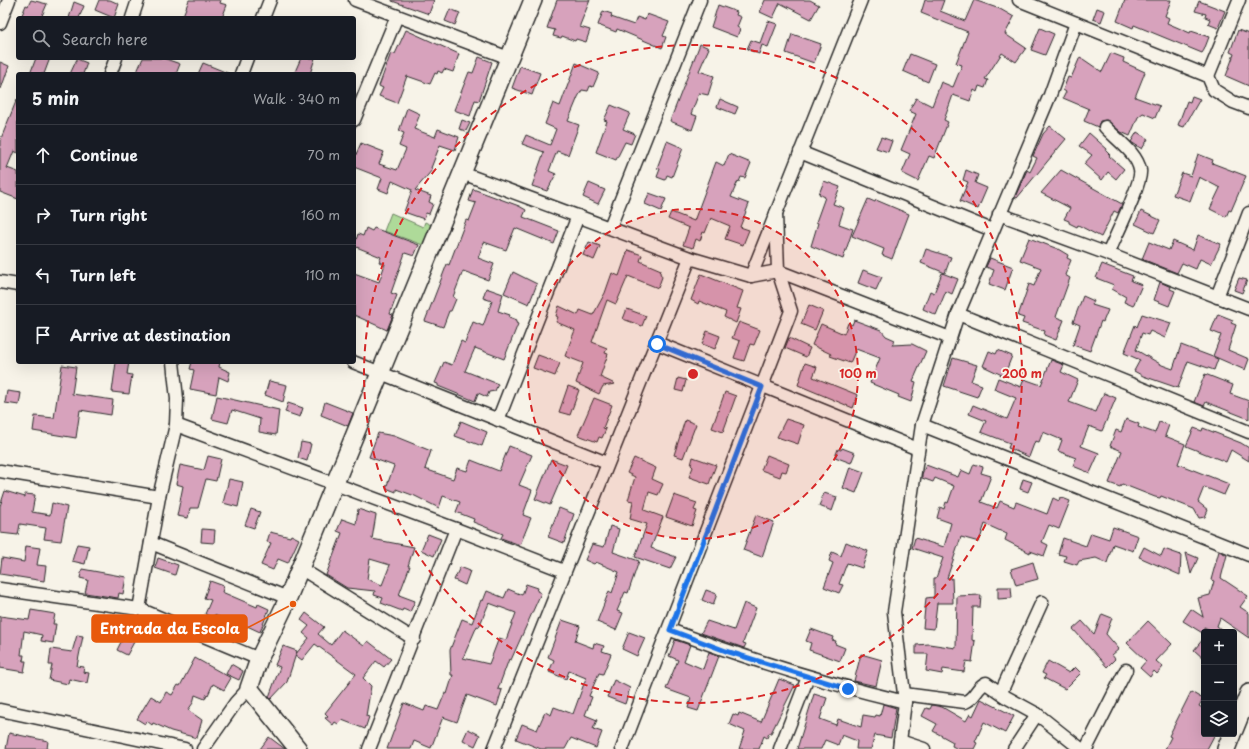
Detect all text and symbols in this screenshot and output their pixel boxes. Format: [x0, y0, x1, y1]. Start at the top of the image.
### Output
search box [16, 16, 356, 60]
icon: search [30, 27, 52, 49]
text: Search here [62, 27, 148, 50]
text: 5 min [32, 85, 79, 111]
text: Walk · 340 m [253, 89, 340, 108]
text: Continue [70, 143, 138, 166]
icon: ahead [32, 144, 54, 166]
text: 70 m [307, 145, 340, 164]
text: Turn right [70, 203, 147, 226]
icon: right [32, 204, 54, 226]
text: 160 m [301, 205, 340, 224]
text: Turn left [70, 263, 136, 286]
icon: left [32, 264, 54, 286]
text: 110 m [305, 265, 340, 284]
text: Arrive at destination [70, 323, 231, 346]
icon: arrive [32, 324, 54, 346]
route start [648, 335, 666, 353]
text: 100 m [839, 364, 877, 382]
text: 200 m [1002, 364, 1042, 382]
centre of rings [686, 367, 700, 381]
callout: Entrada da Escola [92, 615, 247, 642]
text: Entrada da Escola [100, 616, 240, 639]
map controls [1201, 629, 1237, 737]
button: + [1201, 629, 1237, 665]
button: − [1201, 665, 1237, 701]
route end [839, 680, 857, 698]
button: layers [1201, 701, 1237, 737]

